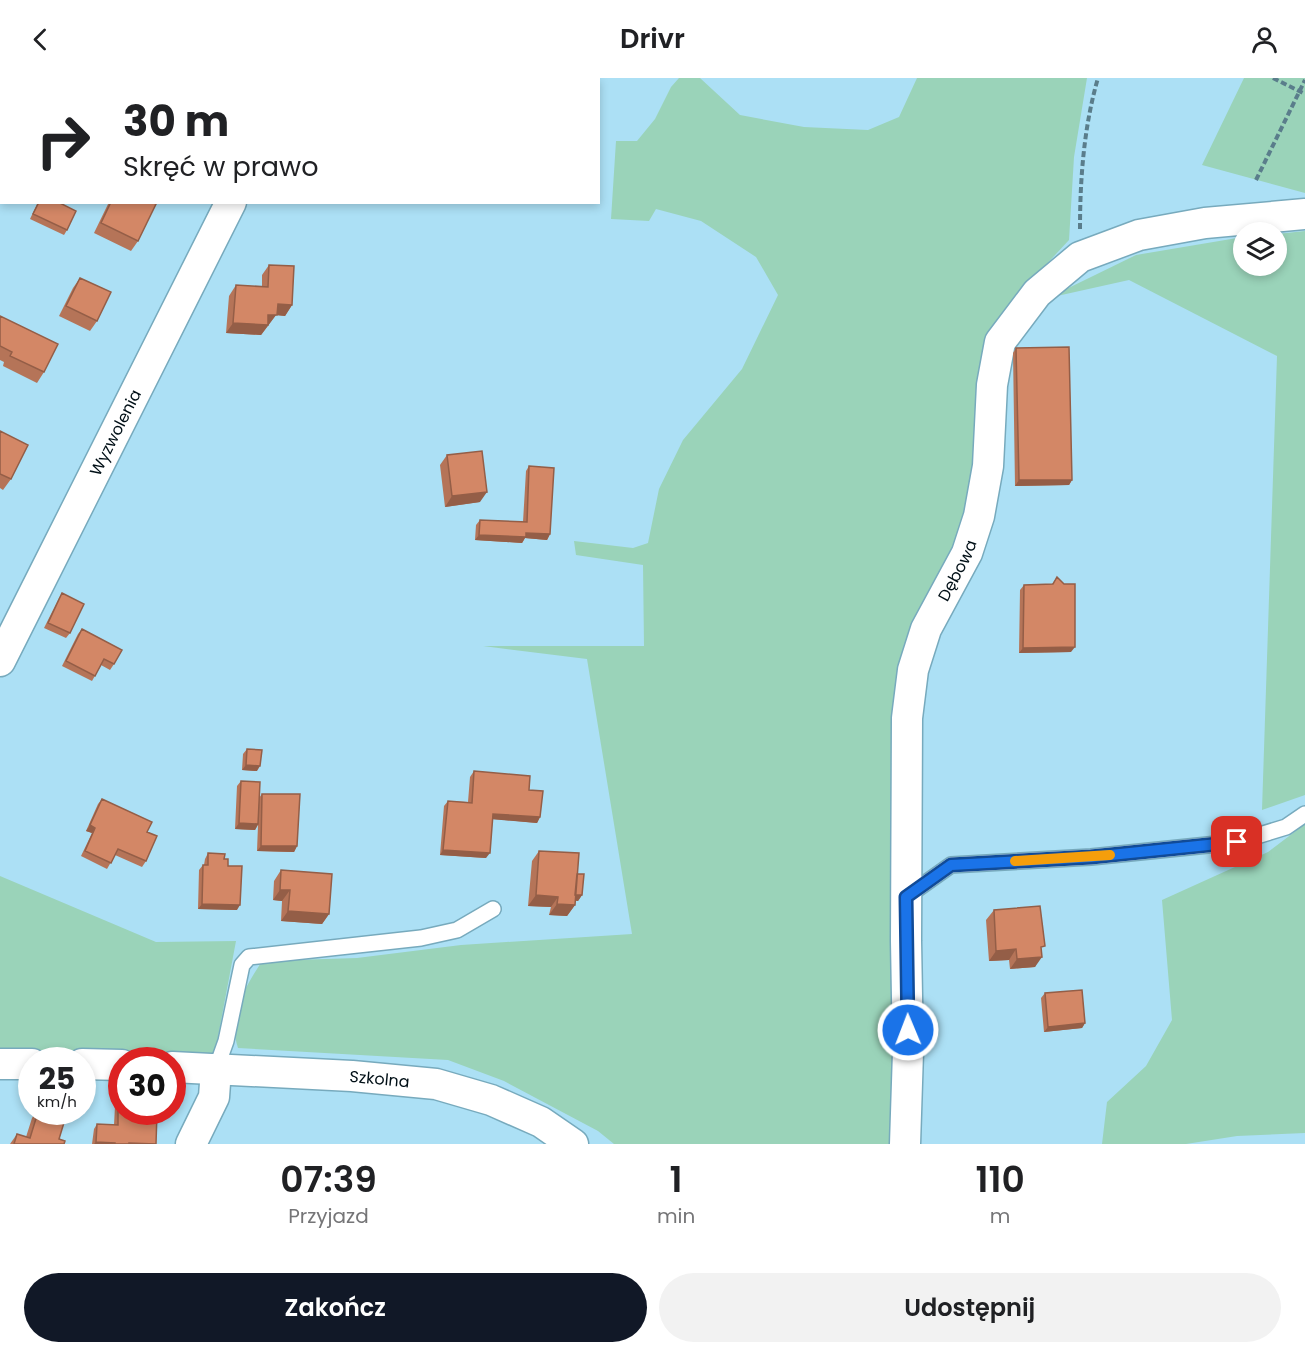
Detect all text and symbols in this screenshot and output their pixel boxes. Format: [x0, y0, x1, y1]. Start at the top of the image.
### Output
text: Drivr [620, 20, 685, 57]
icon: back [24, 23, 57, 56]
icon: person [1248, 23, 1281, 56]
text: 30 m [123, 92, 229, 151]
icon: right [24, 102, 102, 180]
text: Skręć w prawo [123, 148, 319, 185]
map controls [1233, 222, 1287, 276]
button: layers [1233, 222, 1287, 276]
street label: Wyzwolenia [84, 385, 147, 480]
street label: Dębowa [932, 537, 983, 605]
pin [1211, 816, 1262, 867]
icon: arrive [1220, 825, 1253, 858]
position arrow [876, 998, 940, 1062]
speed limit sign: 30 [108, 1047, 186, 1125]
text: 25 [39, 1057, 75, 1100]
street label: Szkolna [349, 1065, 411, 1093]
text: km/h [37, 1091, 77, 1112]
text: 07:39 [280, 1154, 377, 1205]
text: 1 [670, 1154, 683, 1205]
text: 110 [975, 1154, 1025, 1205]
text: Przyjazd [288, 1202, 369, 1230]
text: min [657, 1202, 695, 1230]
text: m [990, 1202, 1010, 1230]
button: Zakończ [24, 1273, 647, 1342]
button: Udostępnij [659, 1273, 1281, 1342]

